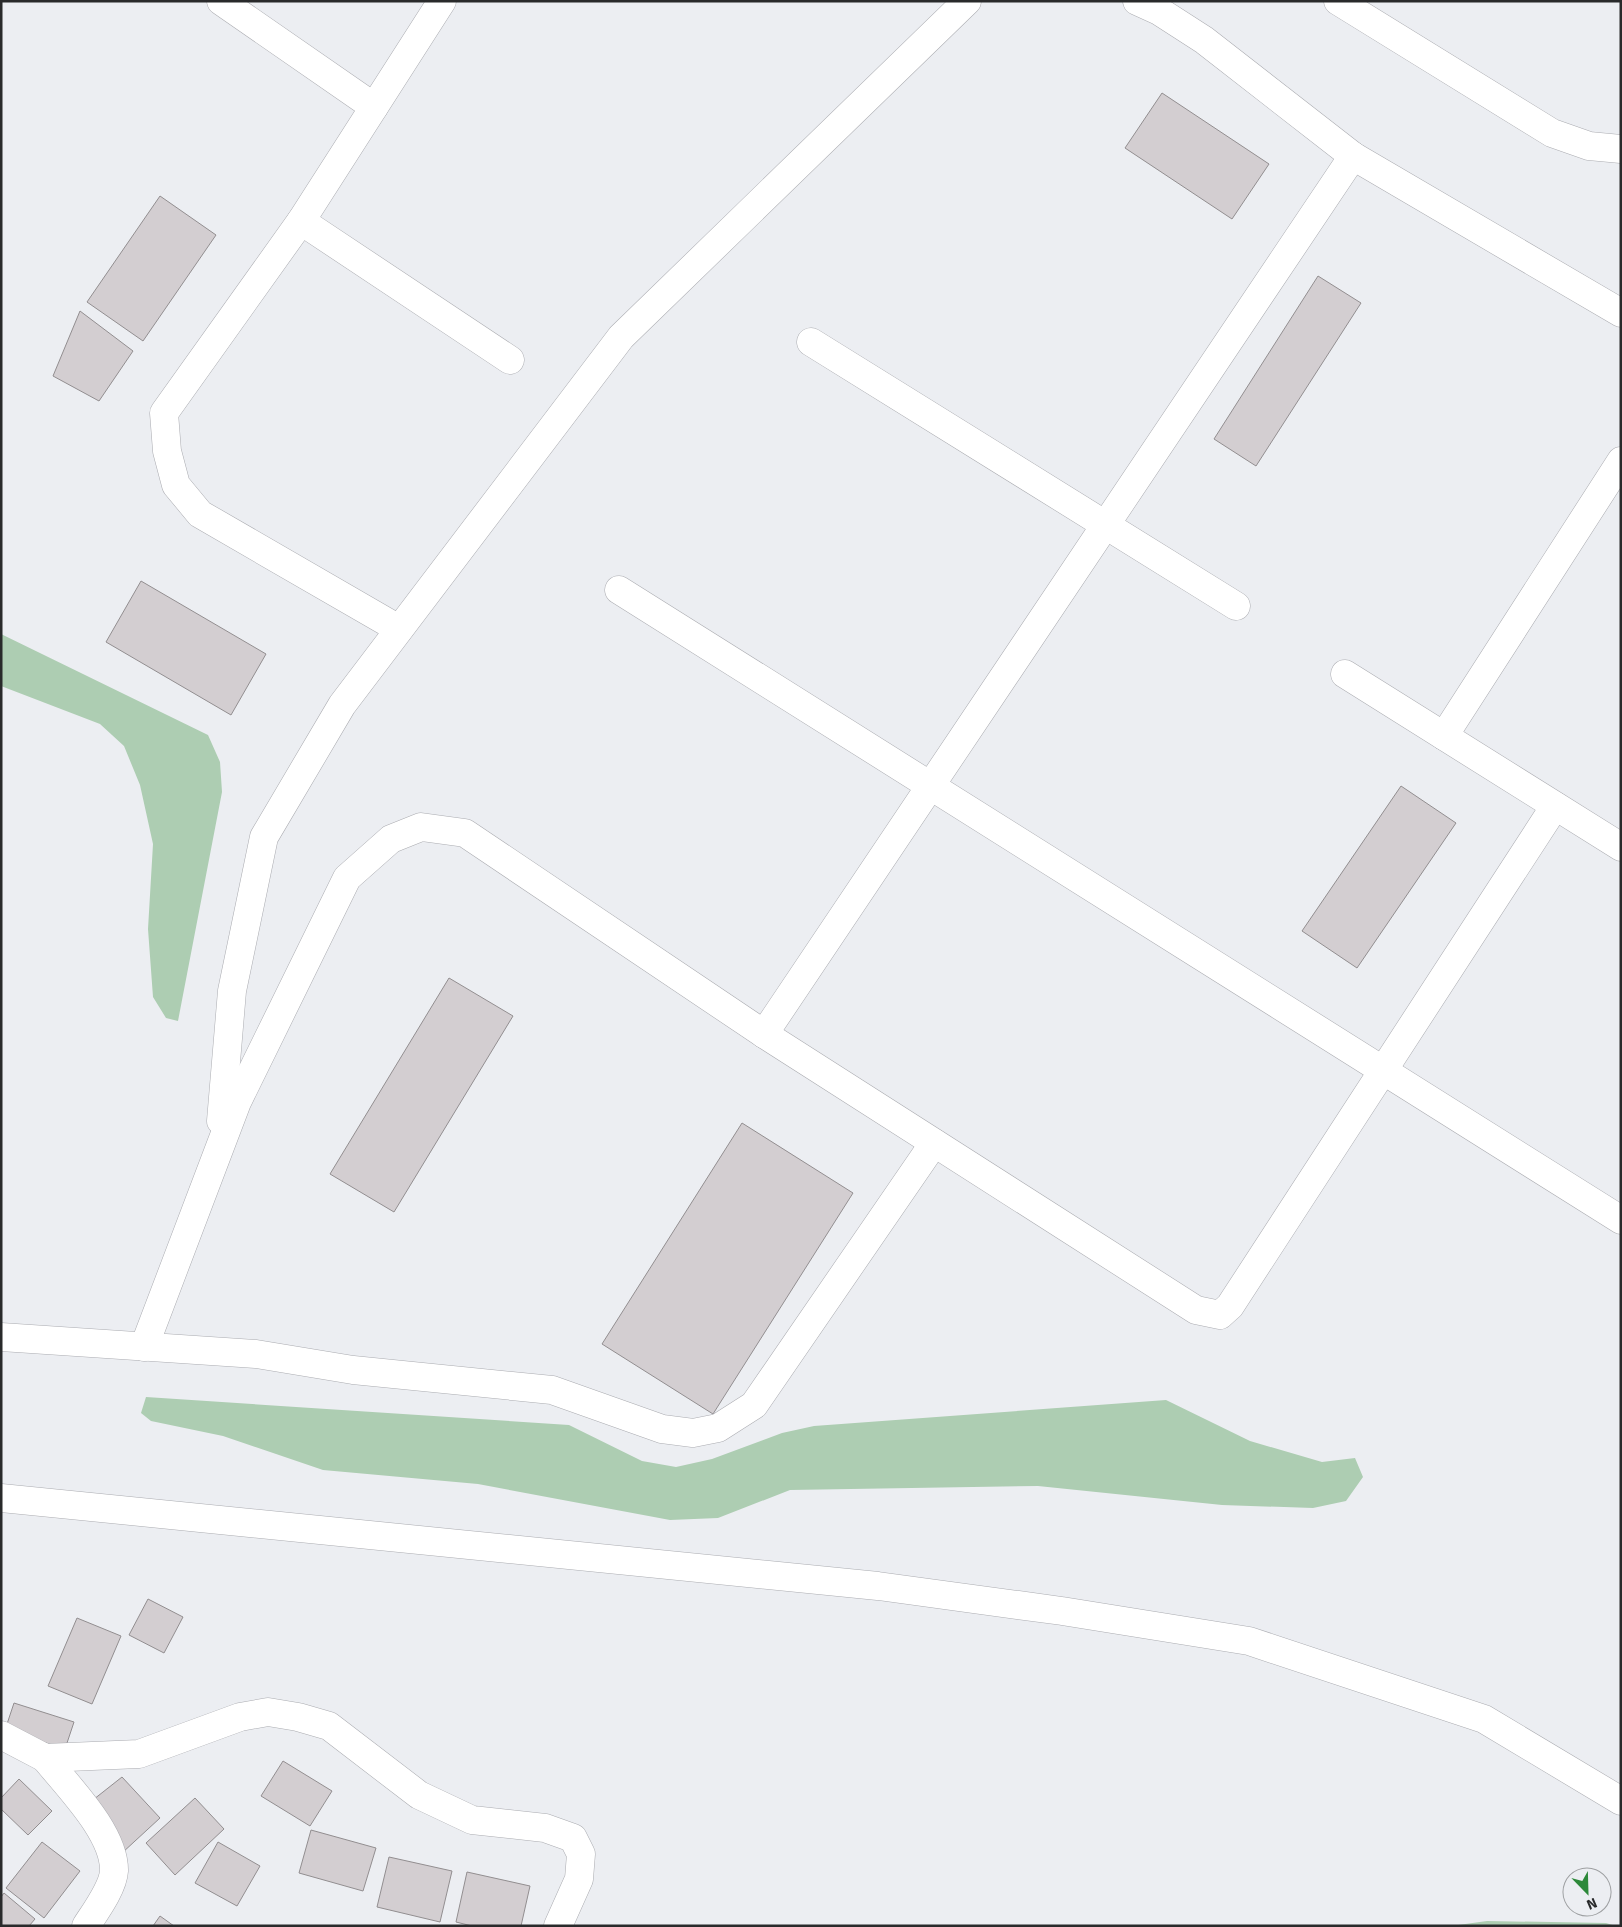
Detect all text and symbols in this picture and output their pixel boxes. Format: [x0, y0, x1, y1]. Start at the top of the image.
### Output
north arrow [1562, 1867, 1612, 1917]
text: N [1584, 1894, 1600, 1913]

